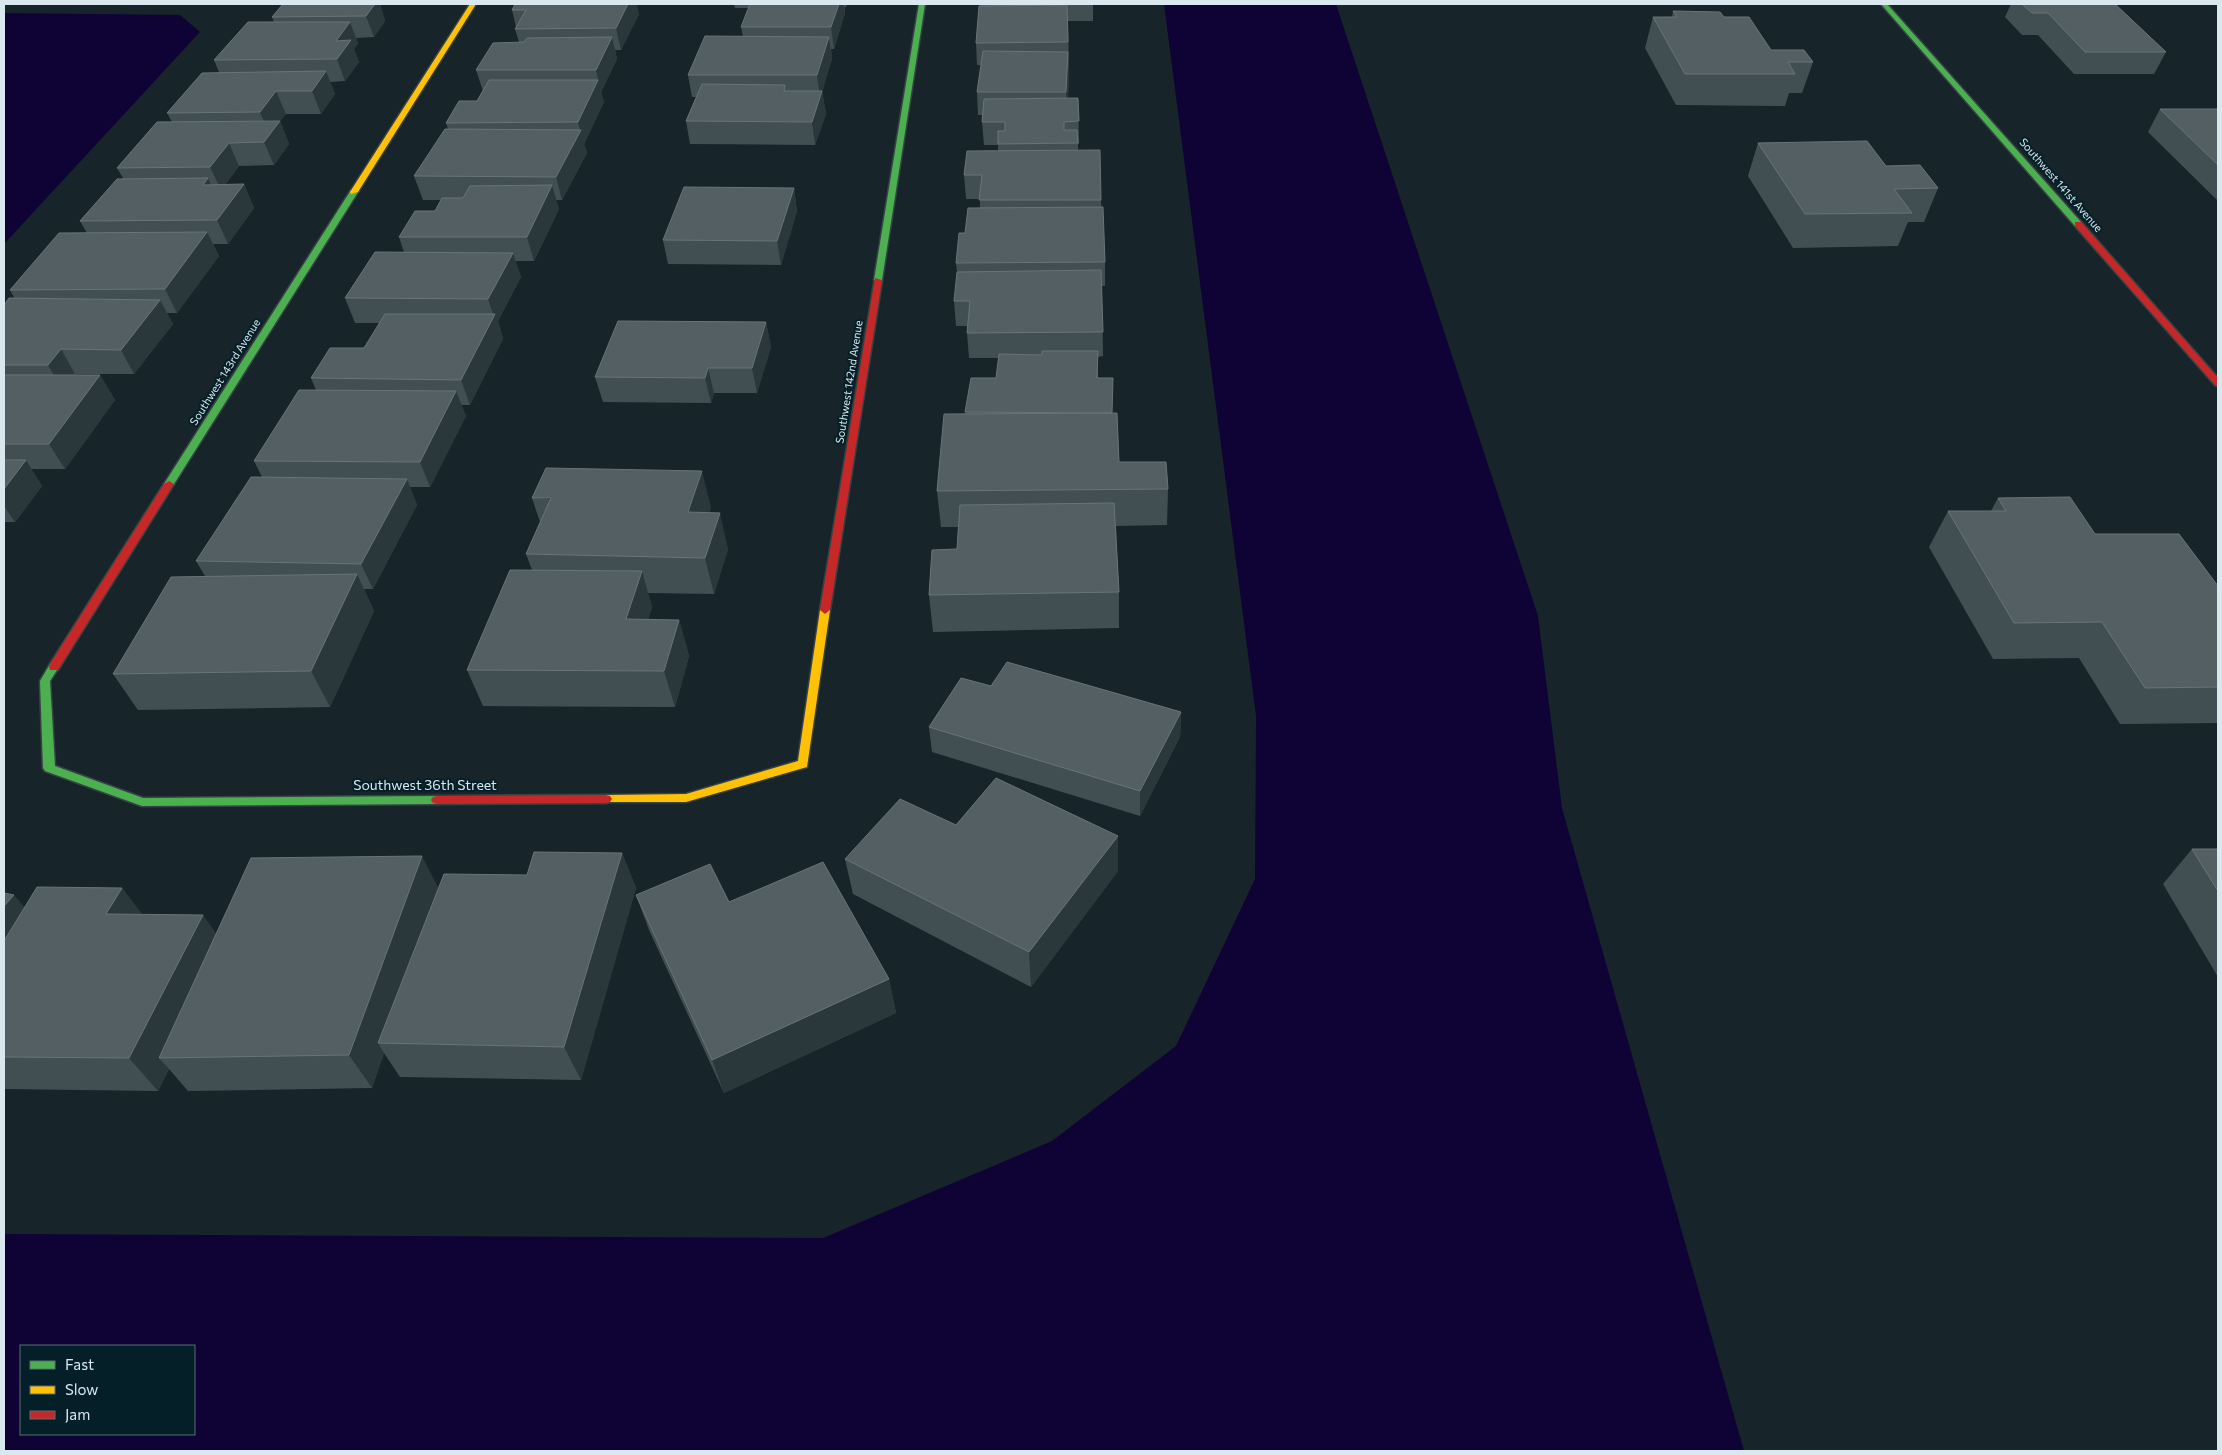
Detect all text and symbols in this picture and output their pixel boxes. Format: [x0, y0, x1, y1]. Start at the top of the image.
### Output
street label: Southwest 141st Avenue [2017, 135, 2106, 234]
street label: Southwest 143rd Avenue [187, 316, 263, 427]
street label: Southwest 142nd Avenue [832, 319, 865, 444]
street label: Southwest 36th Street [353, 776, 497, 793]
legend [20, 1345, 195, 1435]
text: Fast [65, 1355, 94, 1373]
text: Slow [65, 1380, 98, 1398]
text: Jam [65, 1405, 90, 1423]

